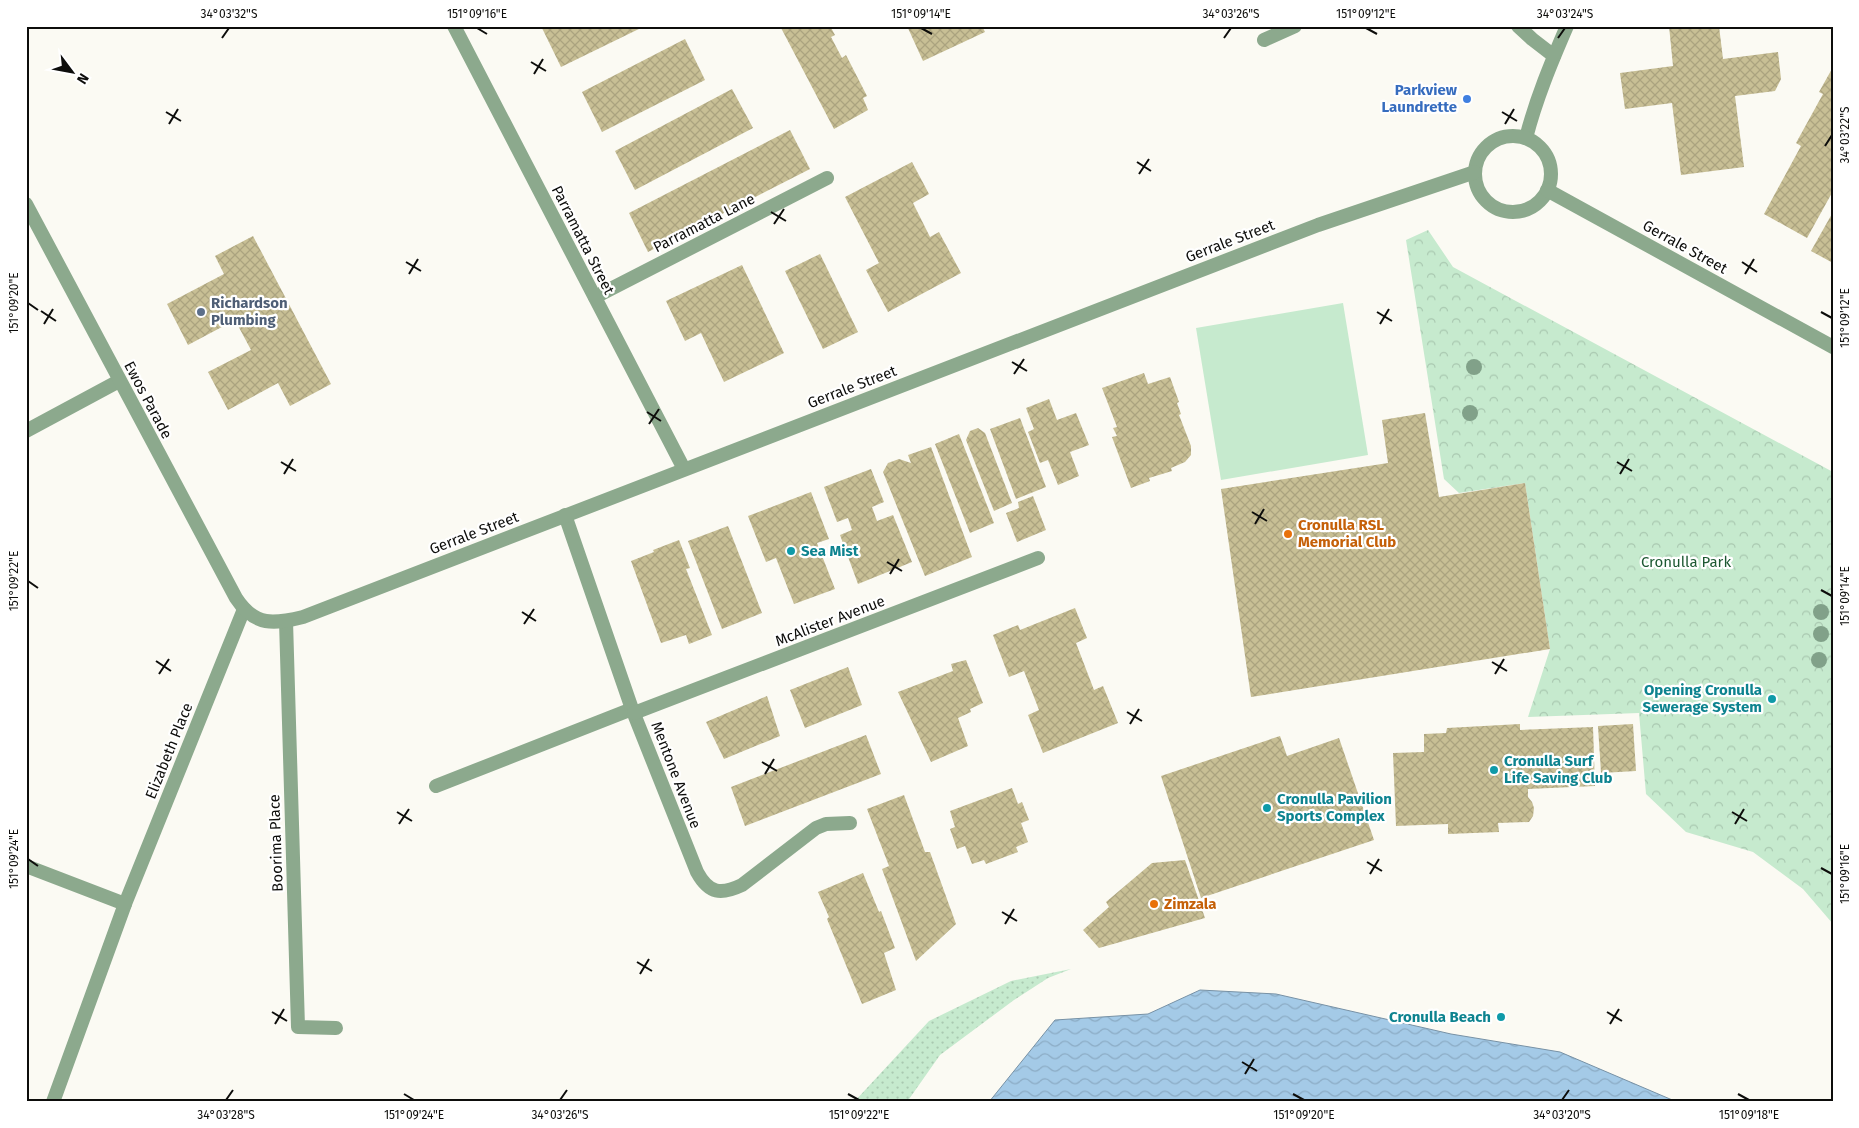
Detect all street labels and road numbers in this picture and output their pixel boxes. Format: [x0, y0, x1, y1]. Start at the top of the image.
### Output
street label: Parramatta Street [548, 183, 618, 298]
street label: Parramatta Lane [650, 190, 758, 256]
street label: Gerrale Street [1183, 216, 1278, 266]
street label: Gerrale Street [1640, 216, 1731, 278]
street label: Ewos Parade [120, 358, 176, 442]
street label: Gerrale Street [805, 362, 900, 412]
street label: Gerrale Street [427, 508, 522, 558]
street label: McAlister Avenue [773, 592, 887, 650]
street label: Elizabeth Place [141, 700, 197, 802]
street label: Mentone Avenue [647, 719, 705, 831]
street label: Boorima Place [265, 794, 287, 892]

